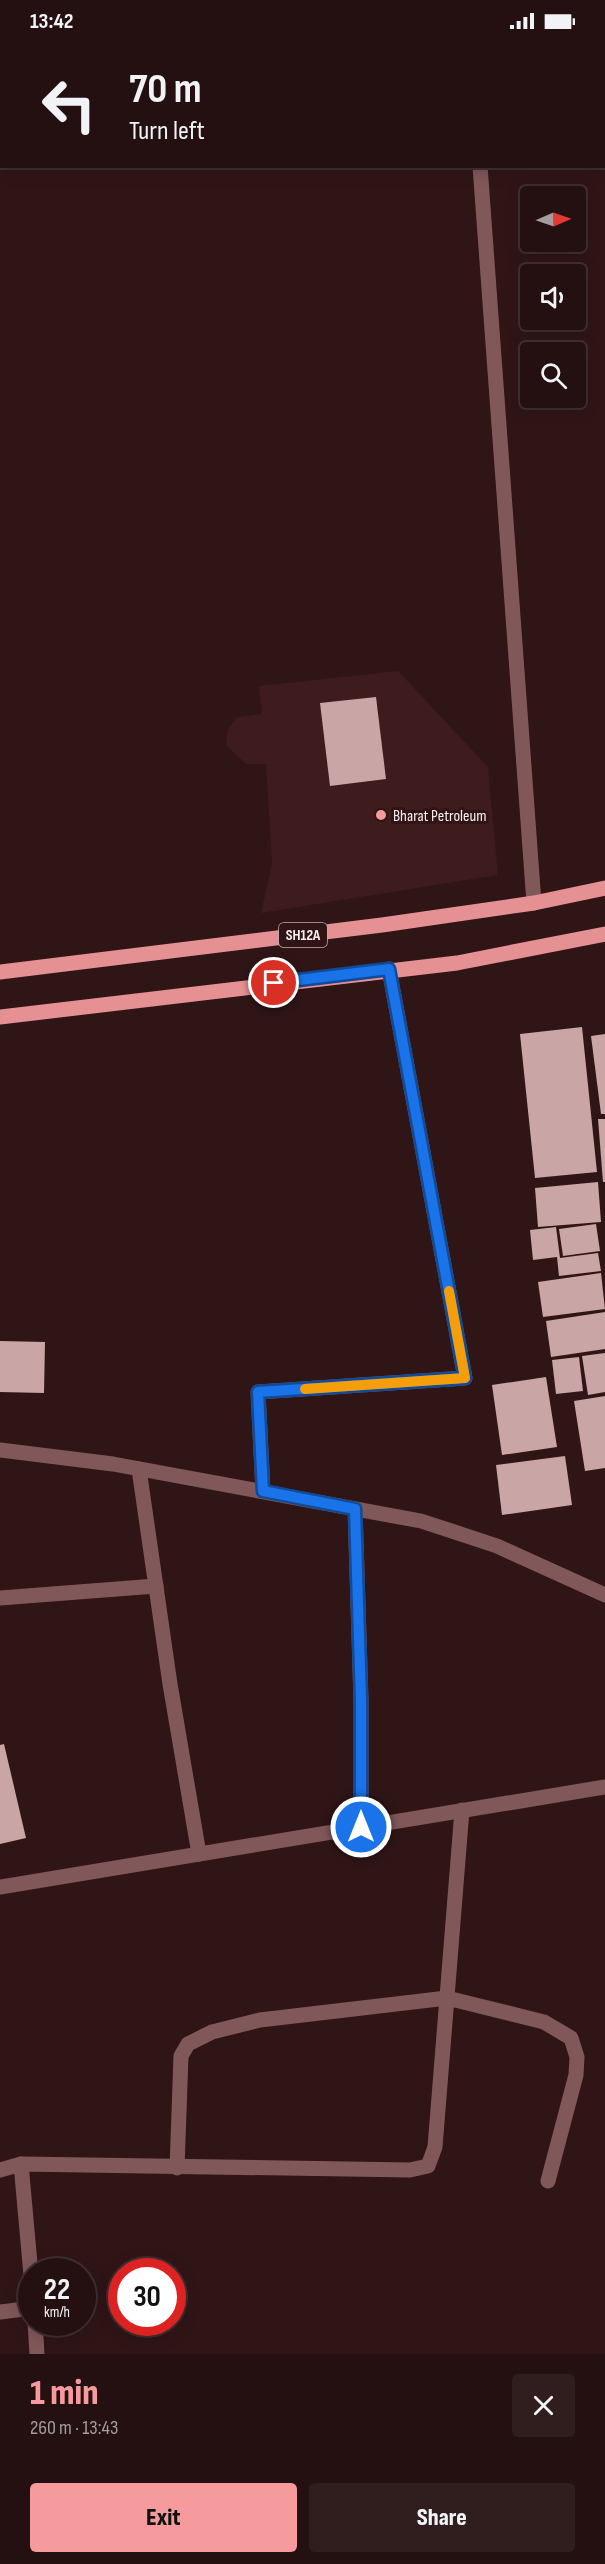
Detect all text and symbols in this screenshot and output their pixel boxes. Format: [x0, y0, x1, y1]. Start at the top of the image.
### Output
text: 13:42 [30, 8, 73, 35]
text: 70 m [129, 64, 202, 115]
icon: left [30, 66, 108, 144]
text: Turn left [129, 115, 205, 147]
north arrow [520, 186, 586, 252]
map controls [520, 186, 586, 408]
button: sound [520, 264, 586, 330]
button: search [520, 342, 586, 408]
place label: Bharat Petroleum [393, 807, 486, 826]
marker: Bharat Petroleum [374, 808, 388, 822]
road number: SH12A [279, 923, 327, 947]
pin [248, 957, 299, 1008]
icon: arrive [257, 966, 290, 999]
position arrow [329, 1795, 393, 1859]
speed limit sign: 30 [108, 2258, 186, 2336]
text: 22 [44, 2272, 70, 2308]
text: km/h [44, 2303, 70, 2322]
text: 1 min [30, 2372, 98, 2415]
button: close [512, 2374, 575, 2437]
text: 260 m · 13:43 [30, 2416, 118, 2440]
button: Exit [30, 2483, 297, 2552]
button: Share [309, 2483, 575, 2552]

